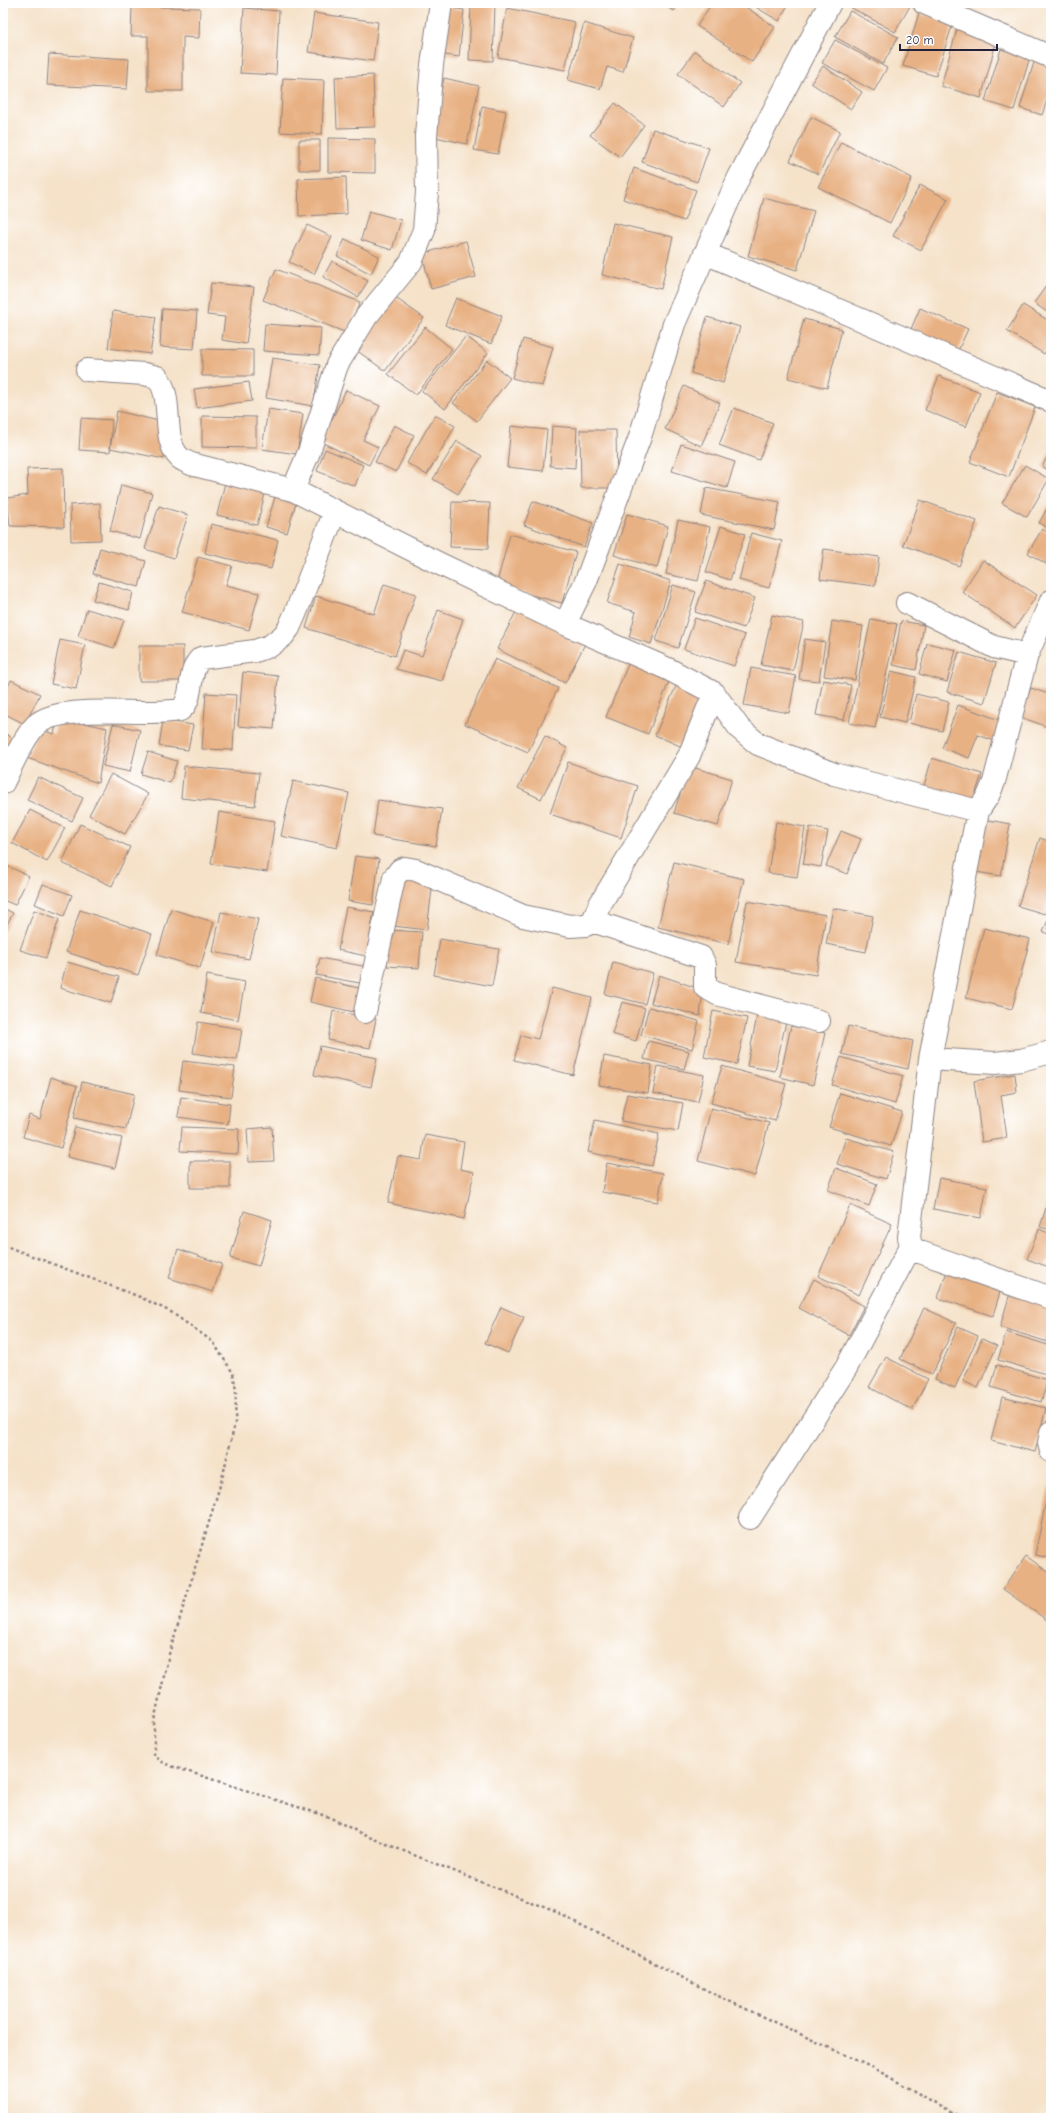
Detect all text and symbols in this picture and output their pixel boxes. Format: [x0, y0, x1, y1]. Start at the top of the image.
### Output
scale bar [900, 26, 997, 52]
text: 20 m [906, 33, 934, 47]

